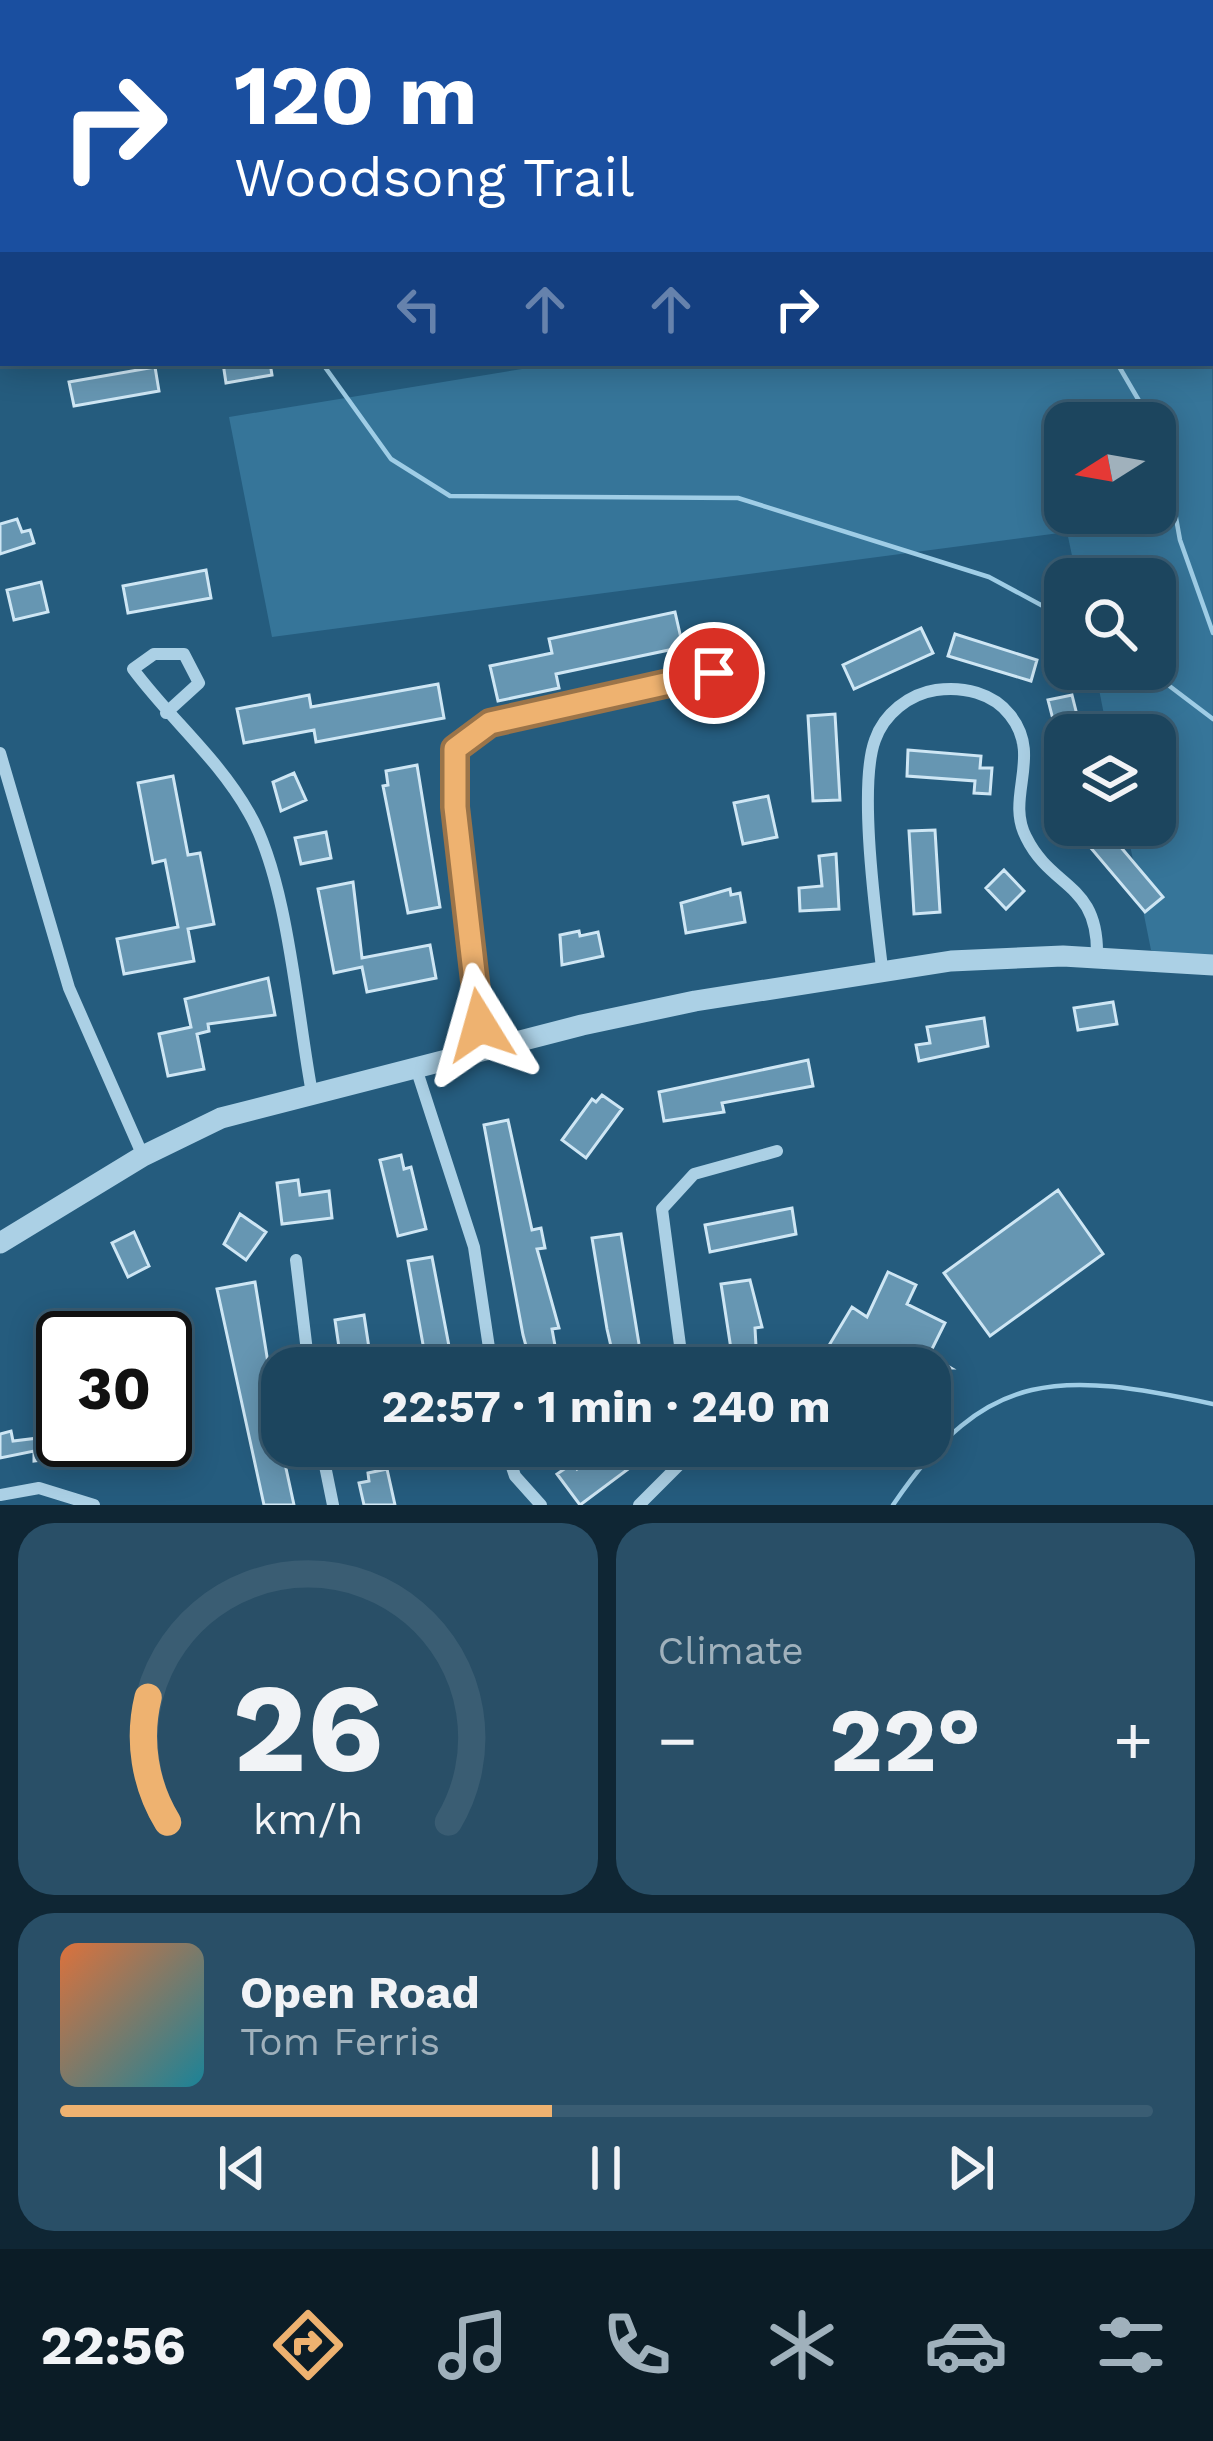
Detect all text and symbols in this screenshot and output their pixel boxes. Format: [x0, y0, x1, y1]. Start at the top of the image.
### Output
text: 120 m [234, 46, 477, 144]
icon: right [36, 48, 192, 204]
text: Woodsong Trail [234, 146, 634, 209]
icon: left [386, 276, 452, 342]
icon: ahead [512, 276, 578, 342]
icon: ahead [638, 276, 704, 342]
icon: right [764, 276, 830, 342]
north arrow [1044, 402, 1176, 534]
map controls [1044, 402, 1176, 846]
button: search [1044, 558, 1176, 690]
pin [663, 622, 765, 724]
icon: arrive [681, 640, 747, 706]
button: layers [1044, 714, 1176, 846]
position arrow [417, 962, 543, 1088]
speed limit sign: 30 [36, 1311, 192, 1467]
text: 22:57 · 1 min · 240 m [381, 1380, 831, 1433]
text: Climate [658, 1628, 804, 1673]
text: 26 [232, 1655, 383, 1801]
text: 22° [829, 1687, 981, 1793]
text: − [658, 1702, 697, 1779]
text: + [1113, 1702, 1153, 1779]
text: km/h [252, 1794, 363, 1844]
text: Open Road [240, 1966, 480, 2019]
text: Tom Ferris [240, 2019, 440, 2064]
icon: previous [209, 2135, 275, 2201]
icon: pause [573, 2135, 639, 2201]
icon: next [938, 2135, 1004, 2201]
icon: directions [266, 2303, 350, 2387]
icon: music [431, 2303, 515, 2387]
icon: phone [595, 2303, 679, 2387]
icon: climate [760, 2303, 844, 2387]
icon: car [924, 2303, 1008, 2387]
icon: filters [1089, 2303, 1173, 2387]
text: 22:56 [40, 2314, 186, 2377]

